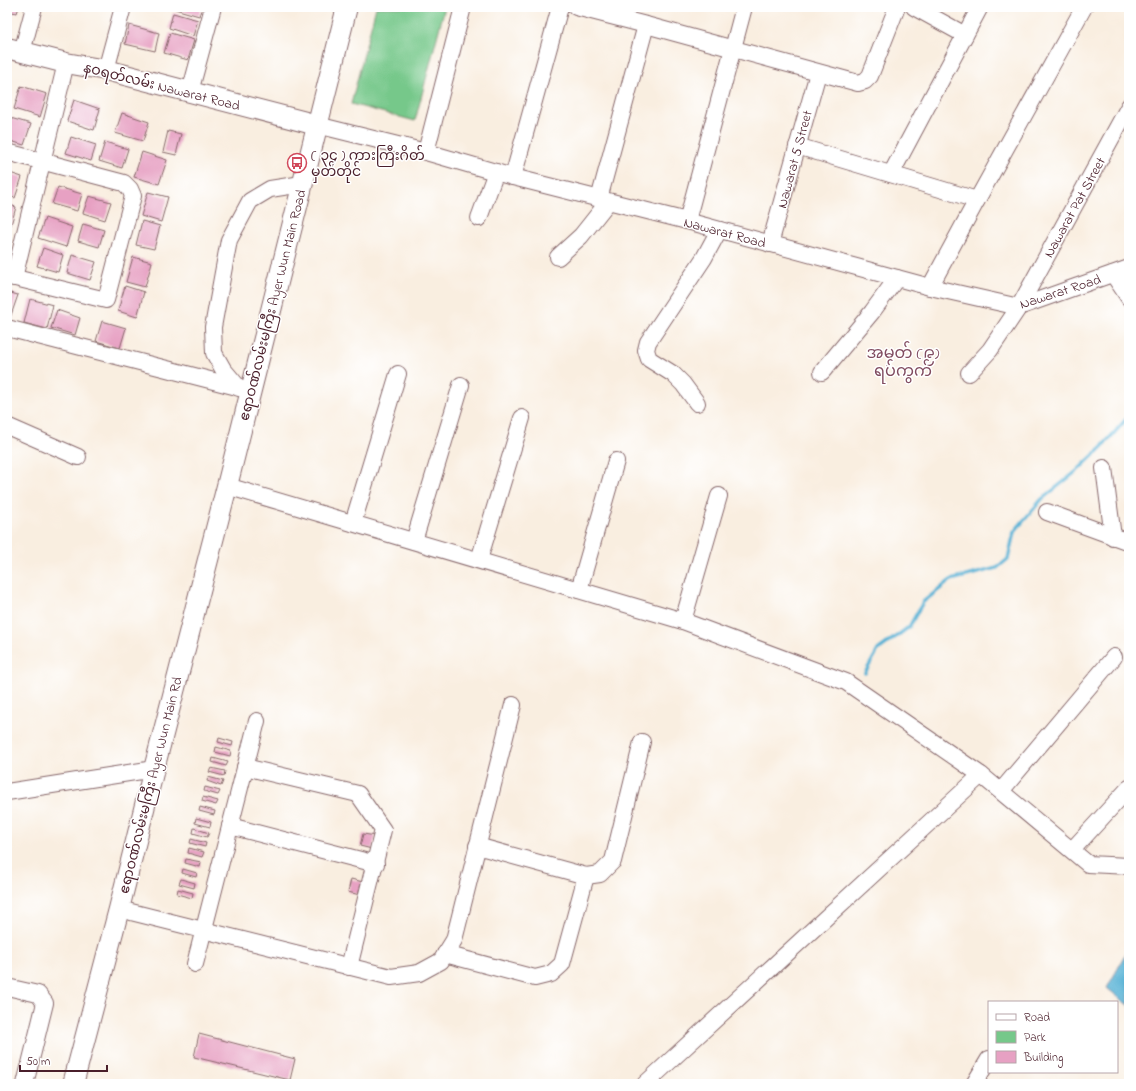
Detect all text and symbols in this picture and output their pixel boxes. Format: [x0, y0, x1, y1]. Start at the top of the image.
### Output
street label: နဝရတ်လမ်း Nawarat Road [81, 57, 242, 117]
street label: Nawarat 5 Street [772, 108, 819, 211]
place label: ( ၃၄ ) ကားကြီးဂိတ် မှတ်တိုင် [311, 145, 425, 183]
bus stop icon: ( ၃၄ ) ကားကြီးဂိတ် မှတ်တိုင် [286, 152, 308, 174]
street label: Nawarat Pat Street [1039, 153, 1112, 262]
street label: ဧရာဝဏ်လမ်းမကြီး Ayer Wun Main Road [234, 187, 313, 424]
street label: Nawarat Road [681, 212, 768, 255]
street label: Nawarat Road [1017, 269, 1104, 315]
district label: အမှတ် (၉) ရပ်ကွက် [867, 341, 940, 384]
street label: ဧရာဝဏ်လမ်းမကြီး Ayer Wun Main Rd [113, 674, 190, 896]
legend [988, 1001, 1118, 1073]
text: Road [1024, 1009, 1050, 1027]
text: Park [1024, 1029, 1046, 1047]
scale bar [20, 1047, 107, 1073]
text: Building [1023, 1049, 1063, 1068]
text: 50 m [26, 1053, 50, 1071]

